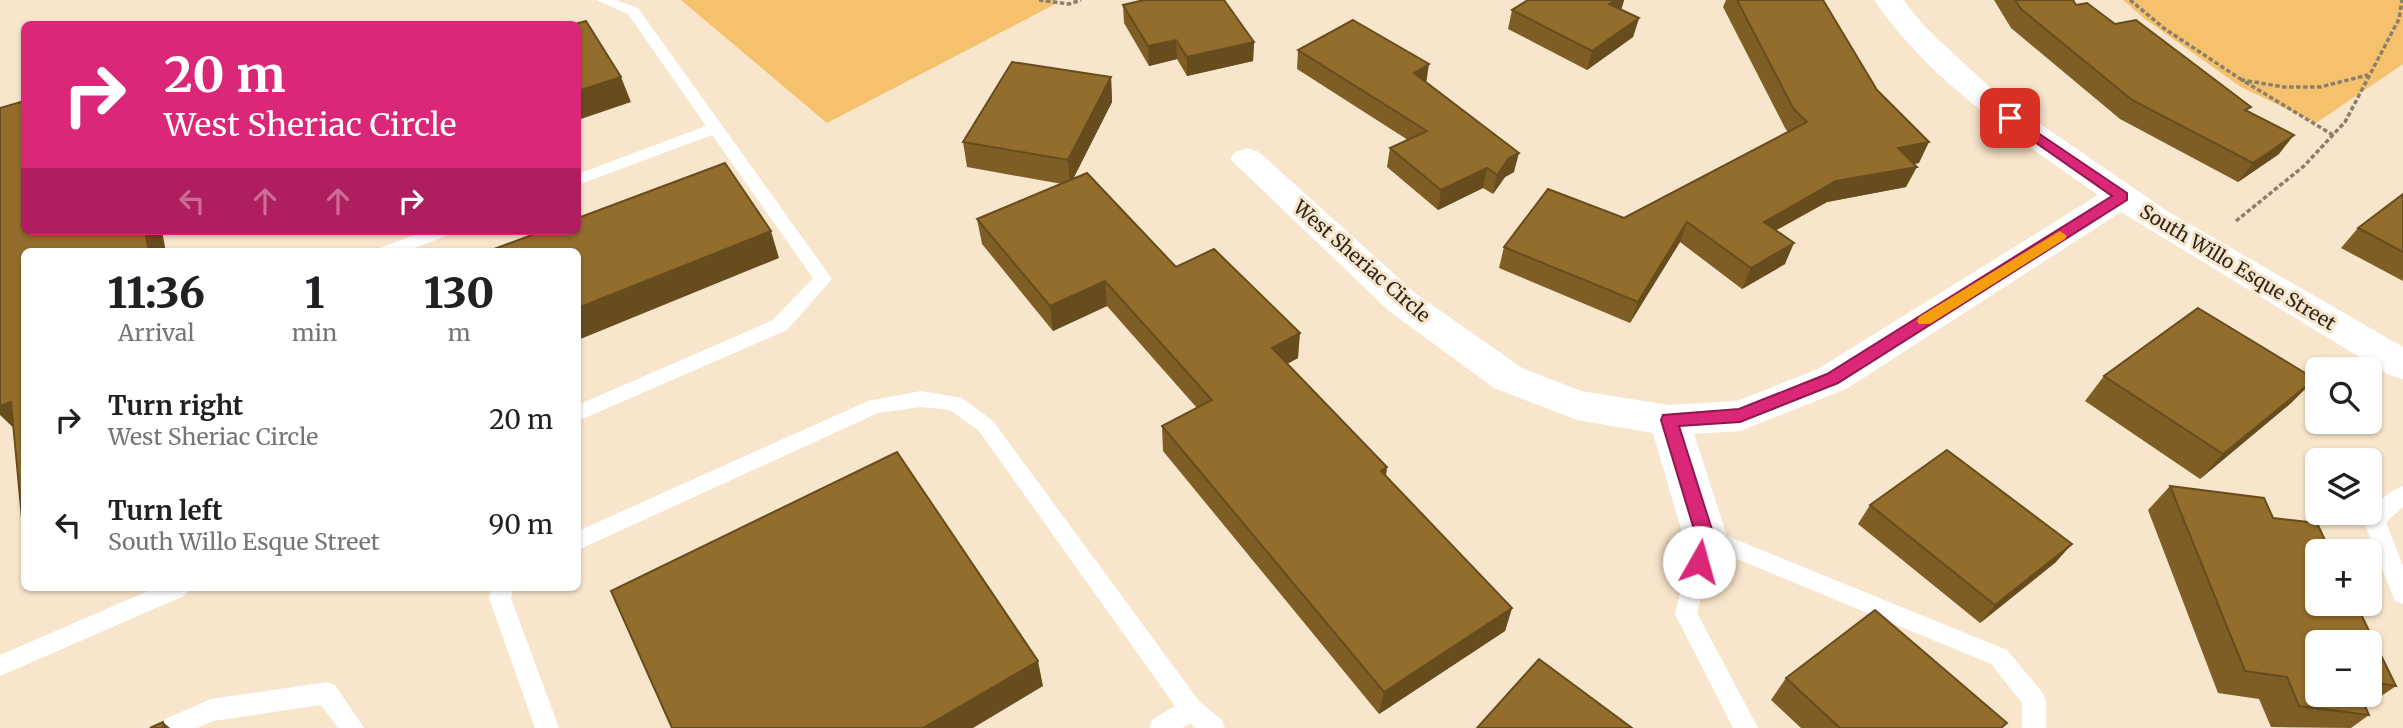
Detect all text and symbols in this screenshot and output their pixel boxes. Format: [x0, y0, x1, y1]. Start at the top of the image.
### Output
text: 20 m [164, 44, 285, 105]
icon: right [49, 49, 140, 140]
pin [1980, 88, 2040, 148]
icon: arrive [1991, 99, 2029, 137]
text: West Sheriac Circle [164, 105, 457, 145]
icon: left [173, 182, 211, 220]
icon: ahead [246, 182, 284, 220]
icon: ahead [319, 182, 357, 220]
icon: right [392, 182, 430, 220]
street label: West Sheriac Circle [1288, 194, 1435, 327]
street label: South Willo Esque Street [2136, 199, 2341, 335]
text: 11:36 [108, 267, 205, 319]
text: 1 [305, 267, 324, 319]
text: 130 [424, 267, 494, 319]
text: Arrival [118, 318, 195, 347]
text: min [292, 318, 337, 347]
text: m [448, 318, 471, 347]
map controls [2305, 357, 2382, 707]
button: search [2305, 357, 2382, 434]
text: Turn right [108, 389, 243, 422]
icon: right [49, 401, 87, 439]
text: 20 m [489, 403, 553, 436]
text: West Sheriac Circle [108, 422, 318, 451]
button: layers [2305, 448, 2382, 525]
text: Turn left [108, 494, 222, 527]
icon: left [49, 506, 87, 544]
text: 90 m [489, 508, 553, 541]
position arrow [1662, 525, 1736, 599]
text: South Willo Esque Street [108, 527, 380, 556]
button: + [2305, 539, 2382, 616]
button: − [2305, 630, 2382, 707]

